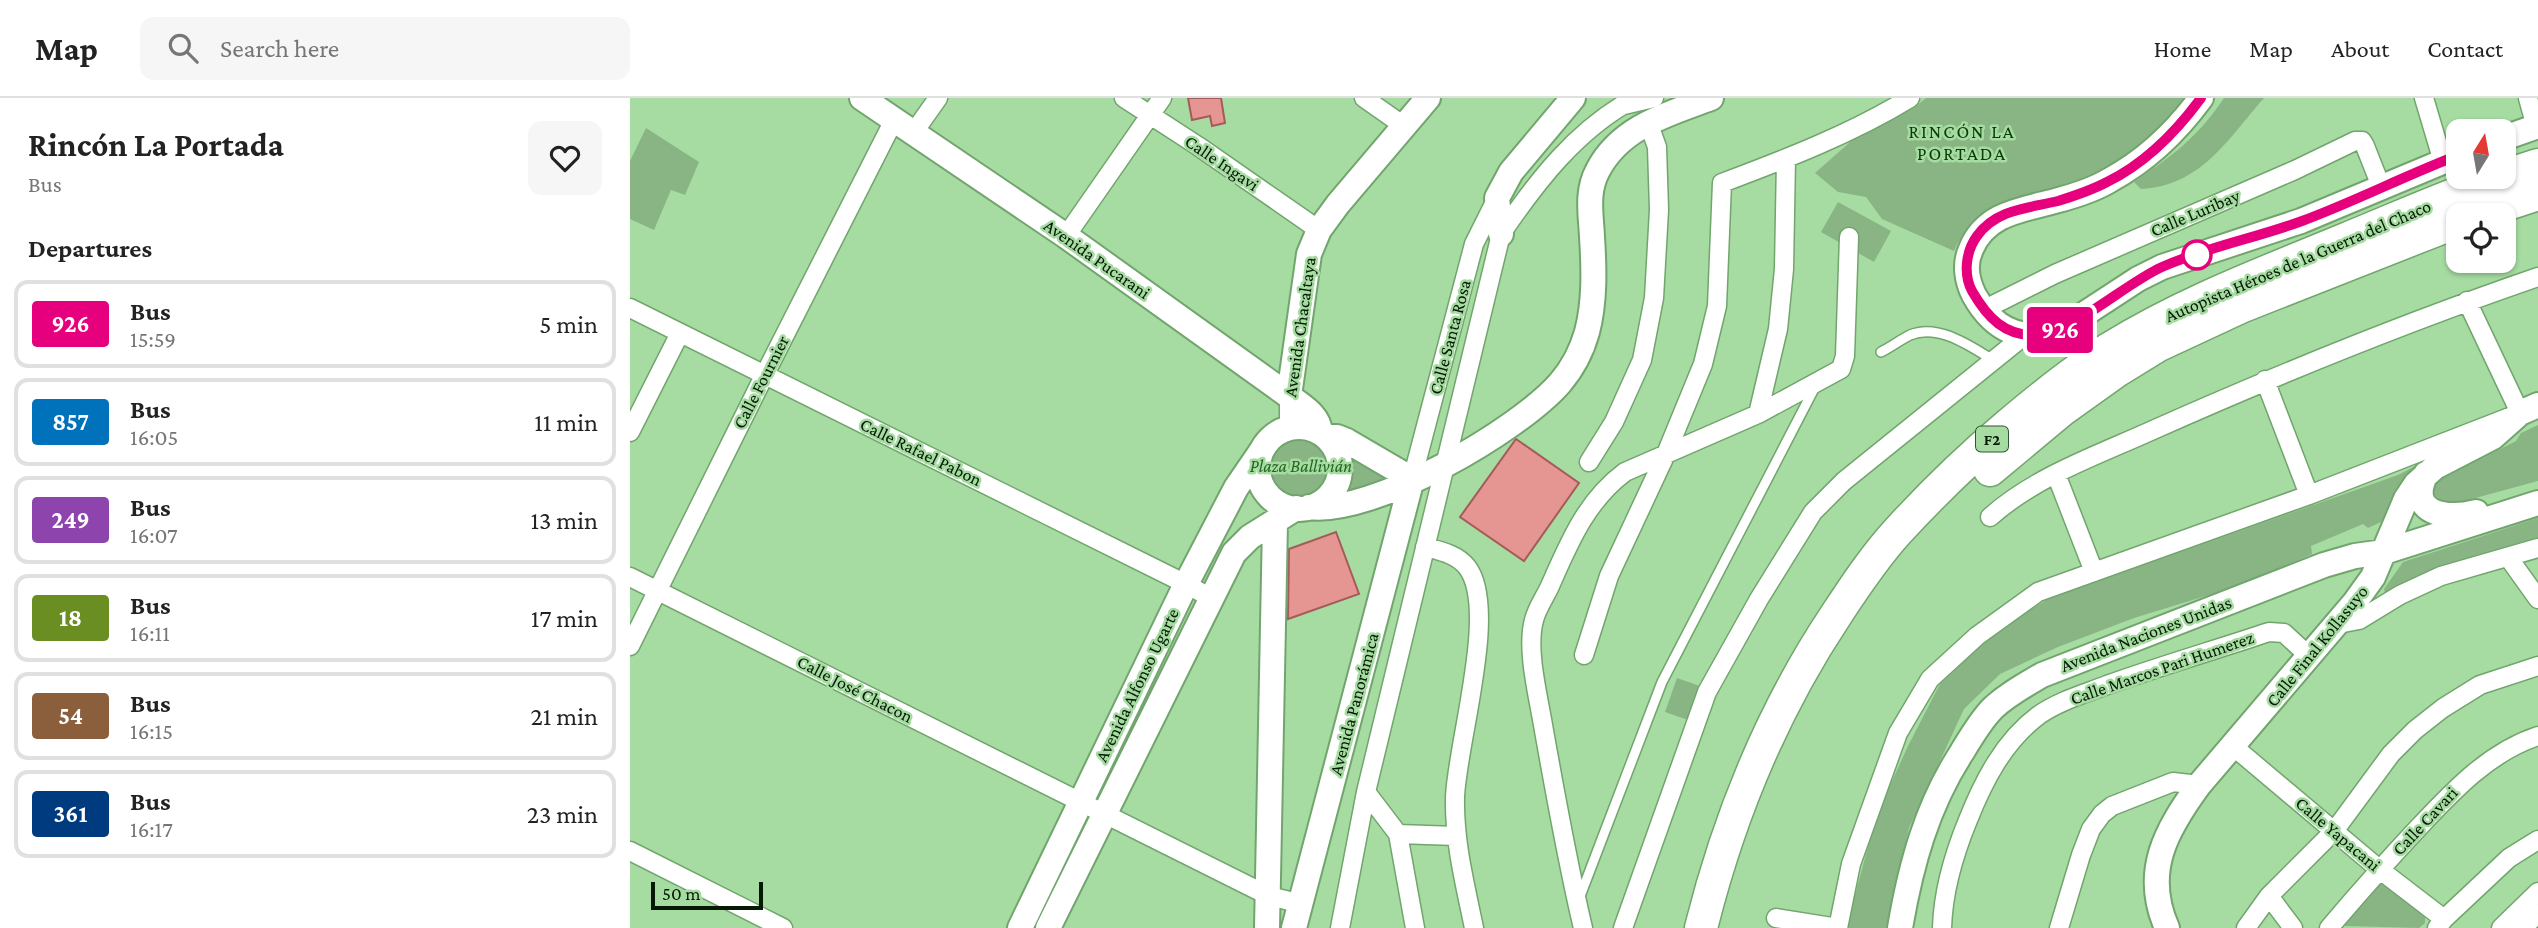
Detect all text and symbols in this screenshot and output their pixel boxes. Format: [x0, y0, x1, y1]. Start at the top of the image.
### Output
search box [140, 17, 630, 80]
icon: search [164, 29, 202, 67]
text: Map [35, 30, 98, 67]
text: Search here [220, 34, 339, 63]
text: Home [2154, 35, 2211, 62]
text: Map [2249, 35, 2293, 62]
text: About [2331, 35, 2389, 62]
text: Contact [2427, 35, 2503, 62]
north arrow [2446, 119, 2516, 189]
map controls [2446, 119, 2516, 273]
button: heart [528, 121, 602, 195]
district label: RINCÓN LA PORTADA [1909, 121, 2015, 164]
text: Rincón La Portada [28, 126, 284, 163]
street label: Calle Ingavi [1181, 131, 1263, 195]
text: Bus [28, 171, 62, 197]
street label: Calle Luribay [2147, 185, 2243, 241]
street label: Autopista Héroes de la Guerra del Chaco [2162, 196, 2434, 326]
button: locate [2446, 203, 2516, 273]
street label: Avenida Pucarani [1040, 215, 1154, 303]
text: Departures [28, 234, 152, 263]
unlabelled marker [2182, 240, 2212, 270]
street label: Avenida Chacaltaya [1280, 256, 1320, 398]
street label: Calle Santa Rosa [1425, 278, 1475, 396]
text: Bus [130, 297, 171, 326]
line badge: 926 [2020, 307, 2100, 353]
text: 926 [51, 310, 90, 337]
text: 5 min [539, 310, 598, 339]
text: 926 [2041, 316, 2079, 343]
text: 15:59 [130, 326, 176, 352]
street label: Calle Fournier [729, 332, 793, 432]
text: Bus [130, 395, 171, 424]
text: 857 [52, 408, 89, 435]
text: 11 min [534, 408, 598, 437]
street label: Calle Rafael Pabon [857, 414, 985, 490]
text: 16:05 [130, 424, 178, 450]
road number: F2 [1976, 426, 2008, 452]
park label: Plaza Ballivián [1250, 456, 1352, 476]
text: Bus [130, 493, 171, 522]
text: 249 [51, 506, 90, 533]
text: 13 min [530, 506, 598, 535]
text: 16:07 [130, 522, 178, 548]
street label: Calle Final Kollasuyo [2262, 581, 2372, 710]
text: Bus [130, 591, 171, 620]
street label: Avenida Naciones Unidas [2058, 592, 2234, 676]
text: 18 [59, 604, 82, 631]
text: 17 min [531, 604, 598, 633]
street label: Avenida Alfonso Ugarte [1091, 605, 1183, 765]
text: 16:11 [130, 620, 170, 646]
street label: Calle Marcos Pari Humerez [2068, 627, 2257, 709]
street label: Avenida Panorámica [1325, 631, 1383, 777]
street label: Calle José Chacon [794, 651, 916, 727]
text: Bus [130, 689, 171, 718]
text: 54 [58, 702, 83, 729]
text: 21 min [530, 702, 598, 731]
text: 16:15 [130, 718, 173, 744]
street label: Calle Cavari [2388, 783, 2462, 859]
text: Bus [130, 787, 171, 816]
street label: Calle Yapacani [2292, 793, 2385, 875]
text: 361 [54, 800, 87, 827]
text: 23 min [527, 800, 598, 829]
text: 16:17 [130, 816, 173, 842]
scale bar [651, 879, 763, 911]
text: 50 m [662, 883, 701, 904]

